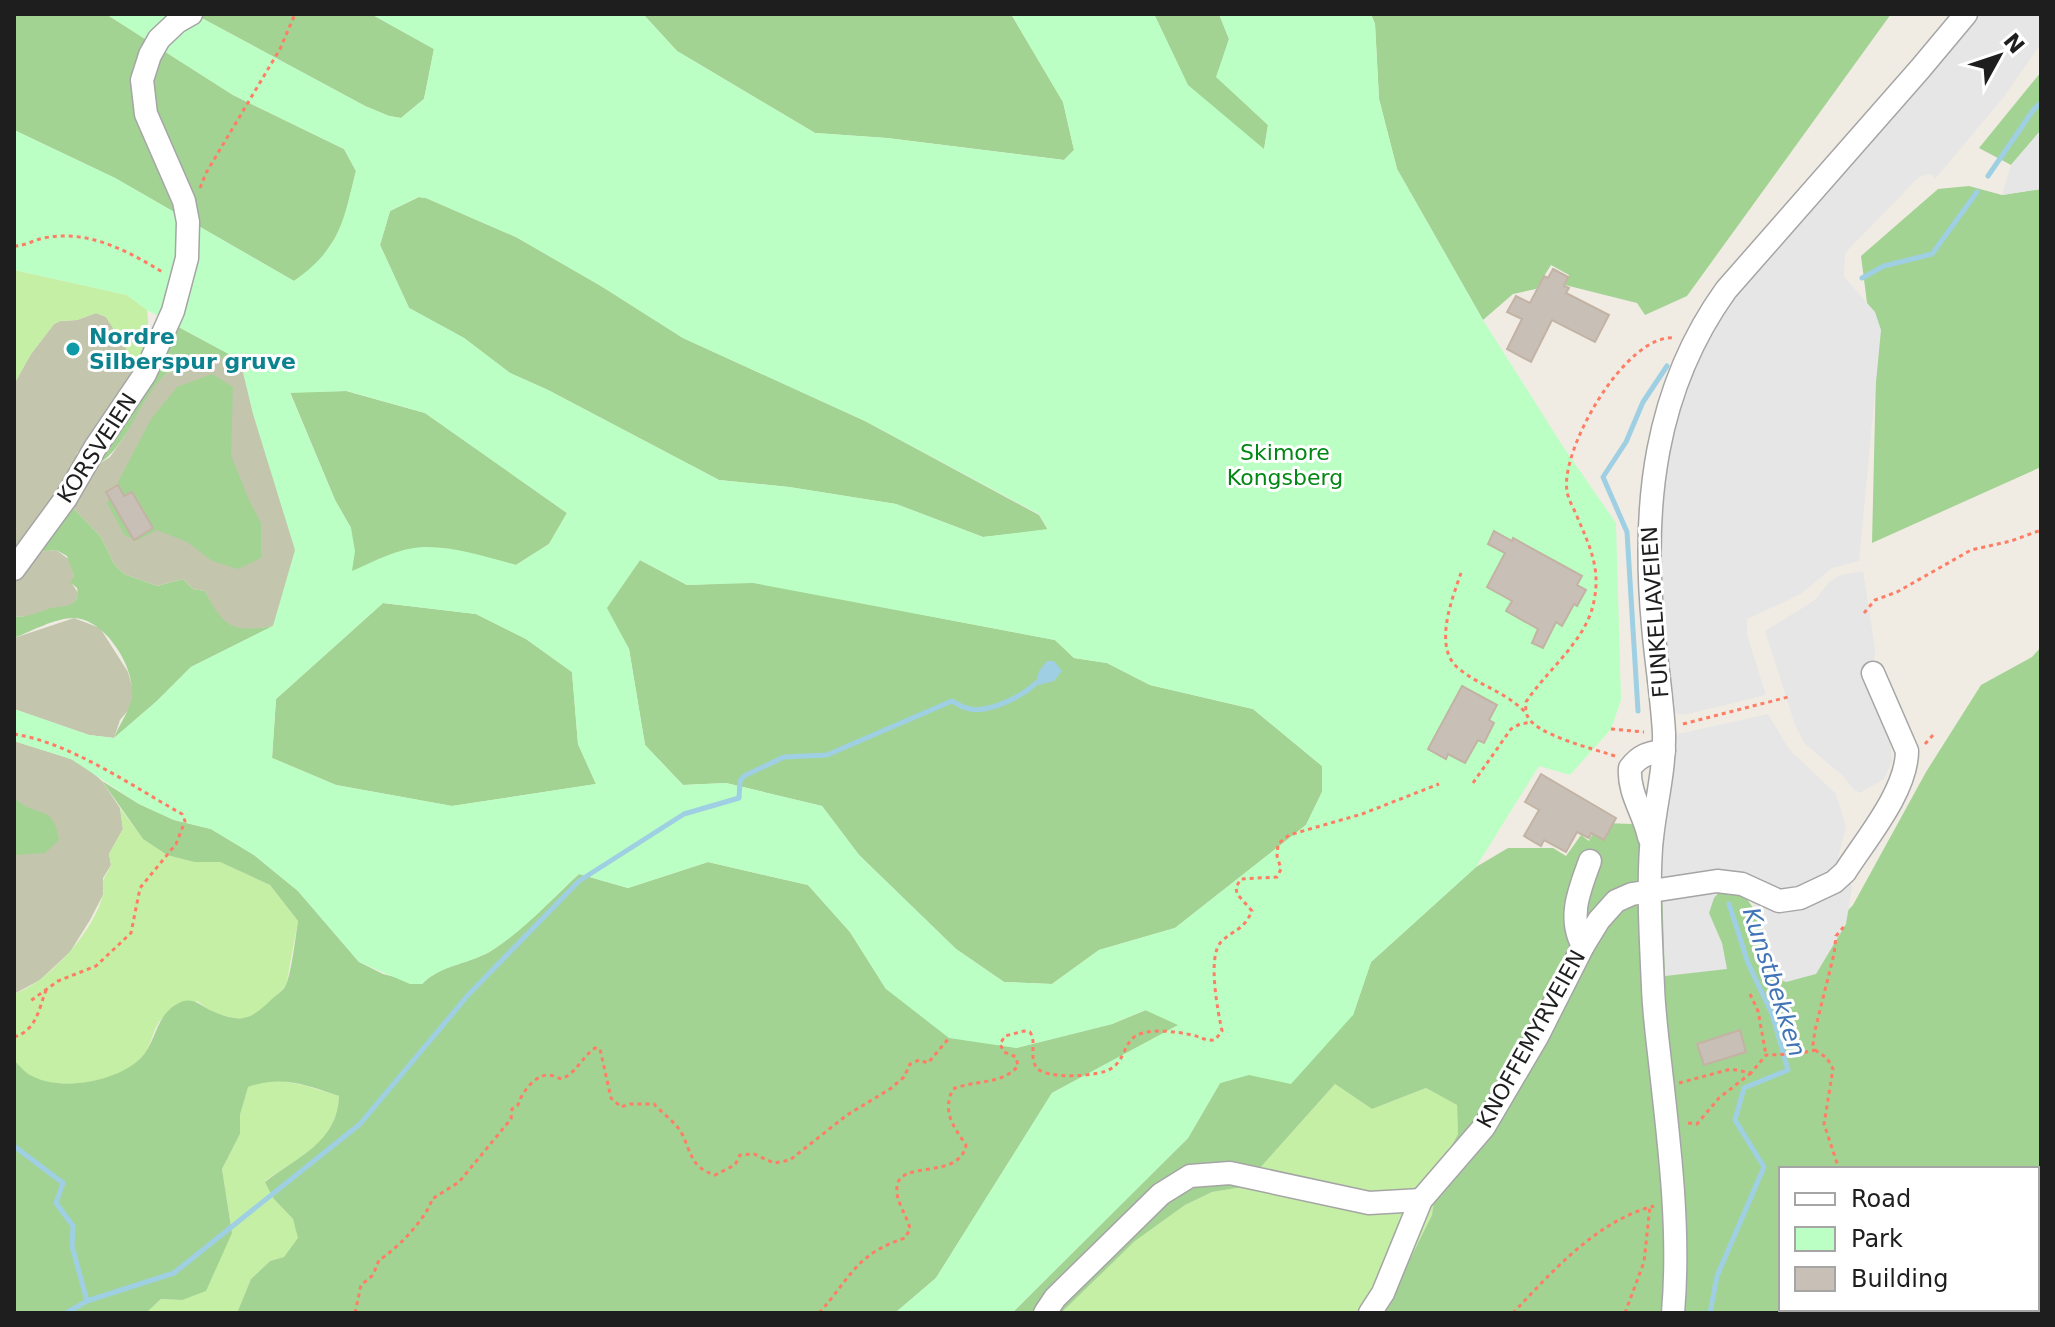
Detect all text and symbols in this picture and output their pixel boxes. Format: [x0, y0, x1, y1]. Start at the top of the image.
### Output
north arrow [1959, 16, 2039, 96]
text: N [1998, 28, 2029, 59]
place label: Nordre Silberspur gruve [89, 324, 296, 374]
marker: Nordre Silberspur gruve [64, 340, 82, 358]
street label: KORSVEIEN [52, 389, 142, 507]
park label: Skimore Kongsberg [1227, 440, 1343, 490]
street label: FUNKELIAVEIEN [1637, 525, 1673, 699]
water label: Kunstbekken [1737, 904, 1811, 1060]
street label: KNOFFEMYRVEIEN [1472, 946, 1590, 1132]
legend [1779, 1167, 2039, 1311]
text: Road [1851, 1185, 1911, 1213]
text: Park [1851, 1225, 1903, 1253]
text: Building [1851, 1265, 1948, 1293]

